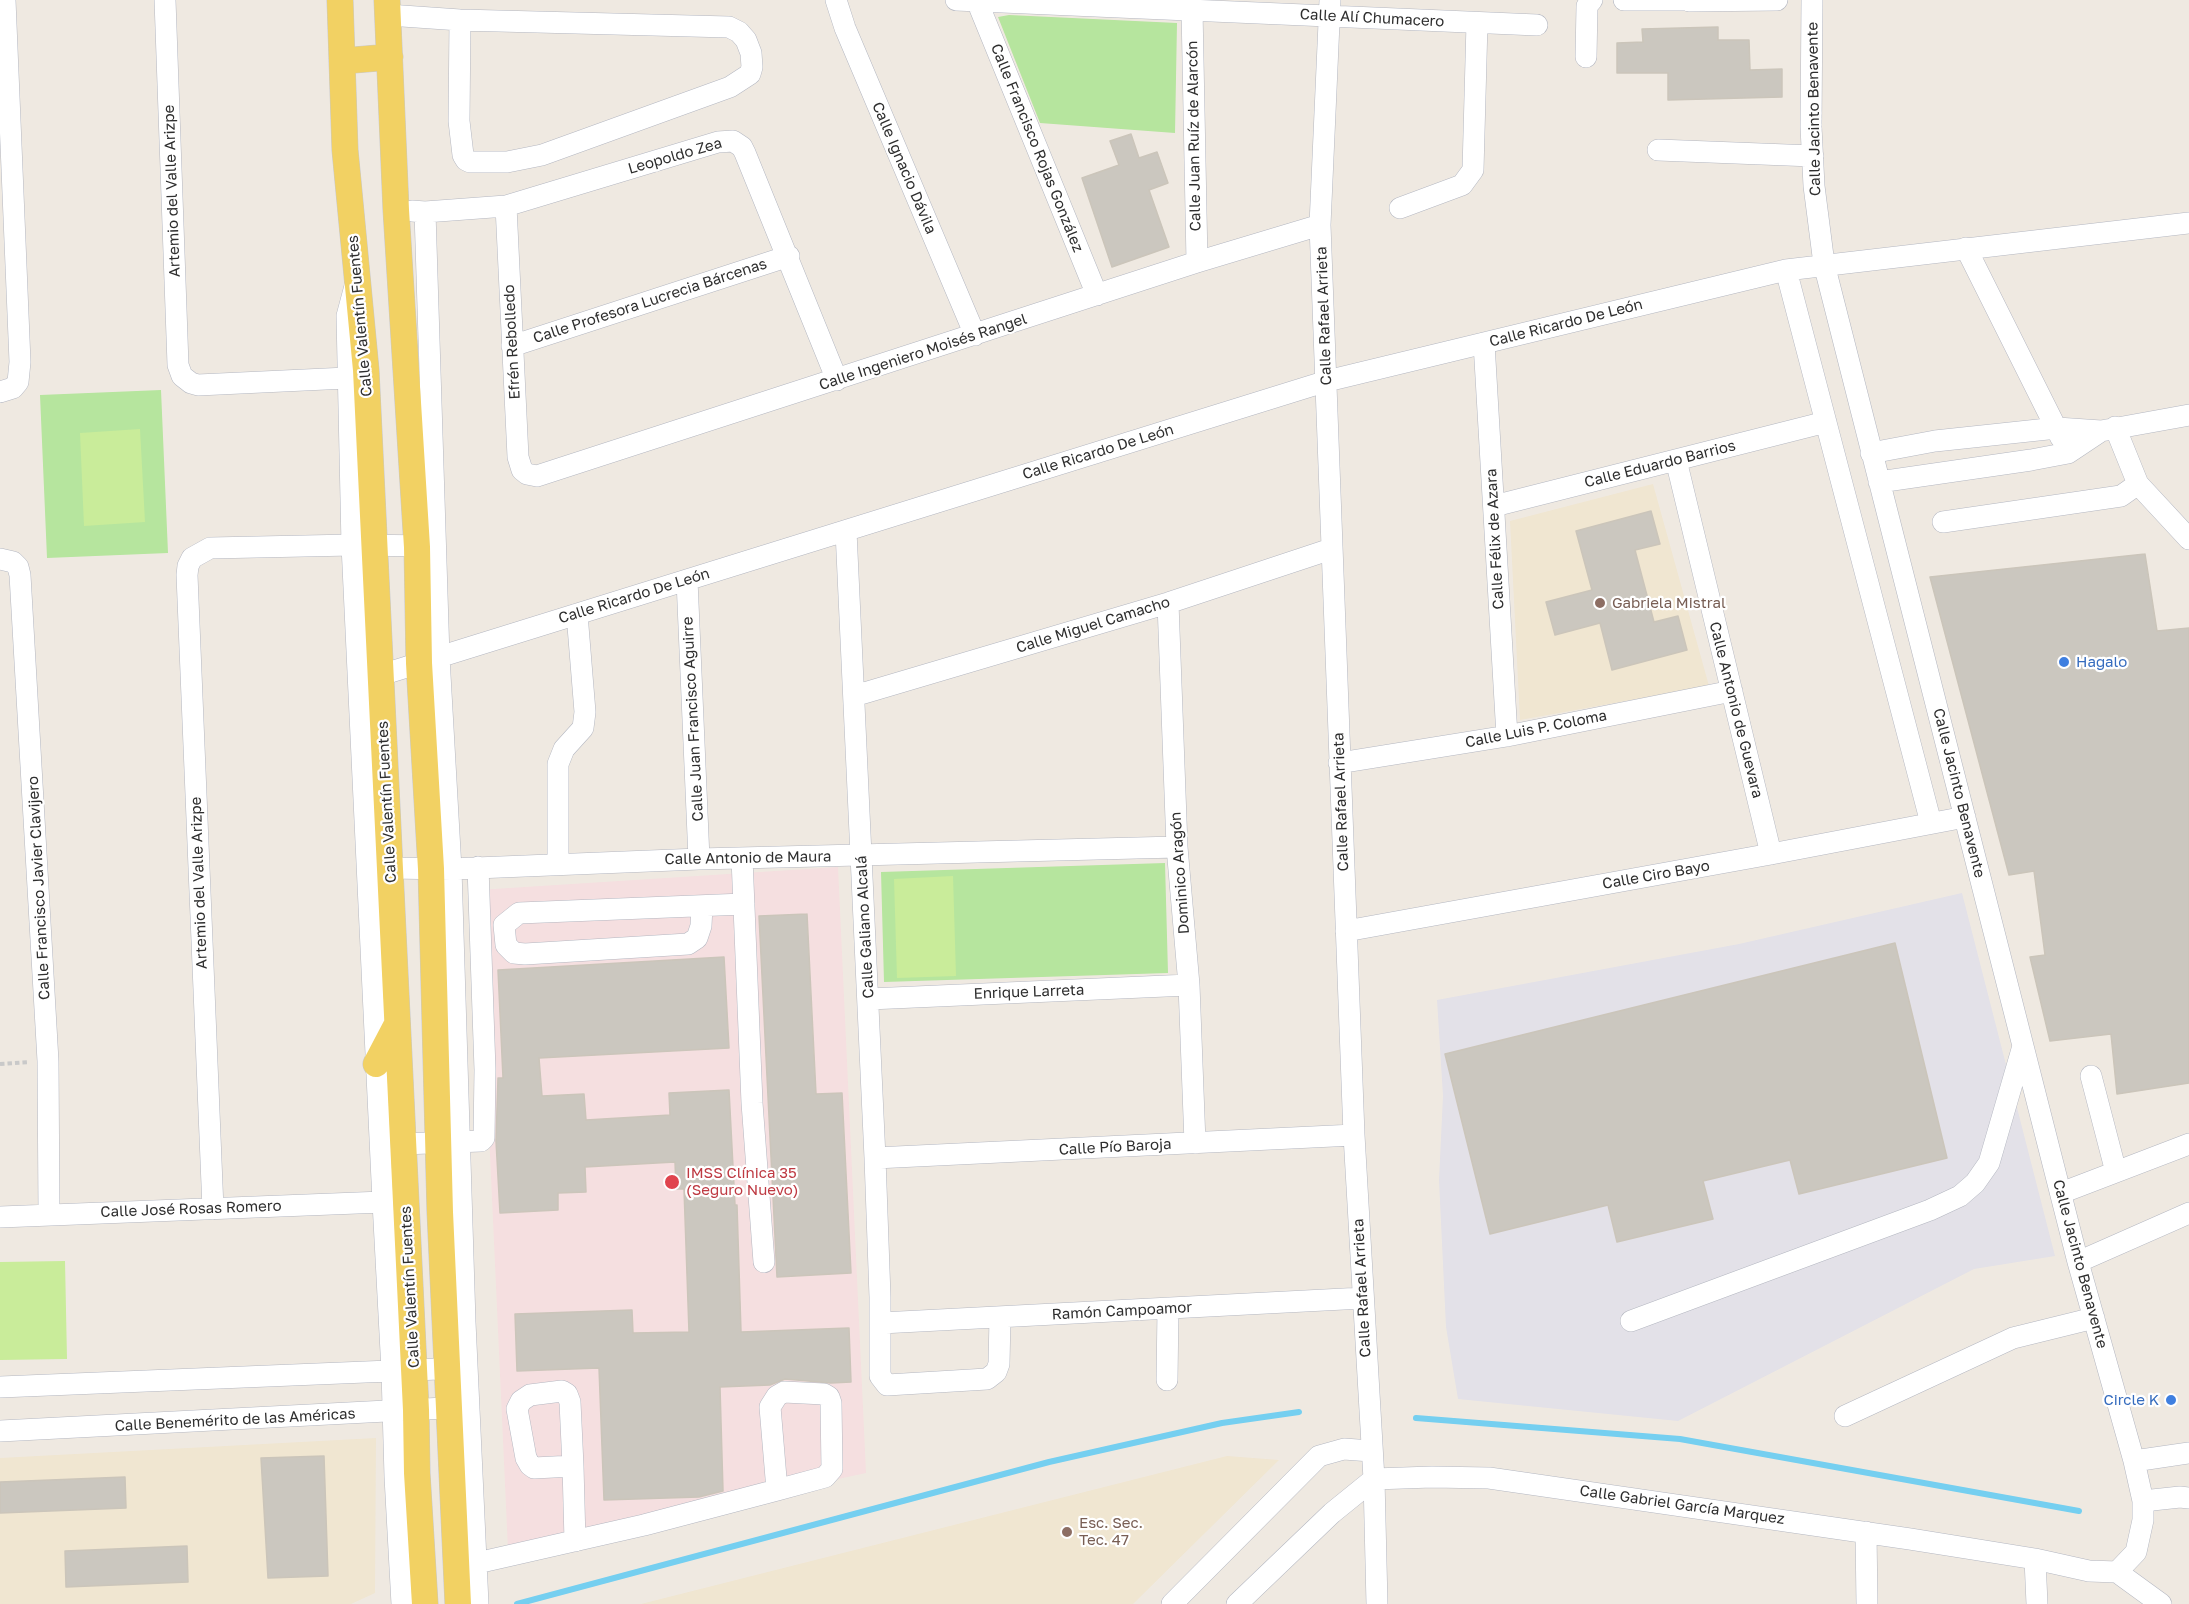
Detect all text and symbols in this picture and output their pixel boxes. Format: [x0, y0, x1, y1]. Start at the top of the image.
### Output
street label: Calle Alí Chumacero [1299, 5, 1445, 31]
street label: Calle Jacinto Benavente [1803, 22, 1825, 196]
street label: Calle Francisco Rojas González [987, 41, 1087, 255]
street label: Calle Juan Ruíz de Alarcón [1183, 41, 1205, 231]
street label: Calle Ignacio Dávila [868, 99, 940, 237]
street label: Artemio del Valle Arizpe [160, 105, 184, 277]
street label: Leopoldo Zea [626, 134, 724, 178]
street label: Calle Valentín Fuentes [344, 235, 376, 397]
street label: Calle Rafael Arrieta [1313, 246, 1335, 386]
street label: Calle Profesora Lucrecia Bárcenas [531, 255, 769, 347]
street label: Efrén Rebolledo [500, 284, 524, 400]
street label: Calle Ricardo De León [1487, 295, 1645, 351]
street label: Calle Ingeniero Moisés Rangel [817, 310, 1029, 394]
street label: Calle Ricardo De León [1020, 420, 1176, 484]
street label: Calle Eduardo Barrios [1583, 436, 1737, 492]
street label: Calle Félix de Azara [1482, 468, 1508, 610]
street label: Calle Ricardo De León [556, 564, 712, 628]
street label: Calle Miguel Camacho [1014, 593, 1172, 657]
place label: Gabriela Mistral [1612, 594, 1726, 612]
marker: Gabriela Mistral [1593, 596, 1607, 610]
street label: Calle Juan Francisco Aguirre [679, 616, 707, 822]
street label: Calle Antonio de Guevara [1705, 620, 1767, 800]
place label: Hagalo [2076, 653, 2127, 671]
marker: Hagalo [2057, 655, 2071, 669]
street label: Calle Luis P. Coloma [1464, 706, 1608, 752]
street label: Calle Jacinto Benavente [1929, 706, 1989, 880]
street label: Calle Valentín Fuentes [374, 721, 400, 883]
street label: Calle Rafael Arrieta [1330, 732, 1352, 872]
street label: Calle Francisco Javier Clavijero [24, 776, 54, 1000]
street label: Artemio del Valle Arizpe [187, 797, 211, 969]
street label: Dominico Aragón [1167, 811, 1193, 935]
street label: Calle Antonio de Maura [664, 848, 832, 868]
street label: Calle Galiano Alcalá [852, 855, 878, 999]
street label: Calle Ciro Bayo [1601, 857, 1711, 893]
street label: Enrique Larreta [973, 981, 1085, 1003]
street label: Calle Pío Baroja [1058, 1135, 1172, 1159]
place label: IMSS Clínica 35 (Seguro Nuevo) [686, 1164, 798, 1199]
marker: IMSS Clínica 35 (Seguro Nuevo) [663, 1173, 681, 1191]
street label: Calle Jacinto Benavente [2049, 1178, 2111, 1350]
street label: Calle José Rosas Romero [100, 1197, 282, 1221]
street label: Calle Valentín Fuentes [397, 1206, 423, 1368]
street label: Calle Rafael Arrieta [1349, 1218, 1375, 1358]
street label: Ramón Campoamor [1051, 1298, 1193, 1324]
place label: Circle K [2103, 1391, 2159, 1409]
marker: Circle K [2164, 1393, 2178, 1407]
street label: Calle Benemérito de las Américas [114, 1405, 356, 1435]
street label: Calle Gabriel García Marquez [1578, 1482, 1786, 1528]
place label: Esc. Sec. Tec. 47 [1079, 1514, 1143, 1549]
marker: Esc. Sec. Tec. 47 [1060, 1525, 1074, 1539]

